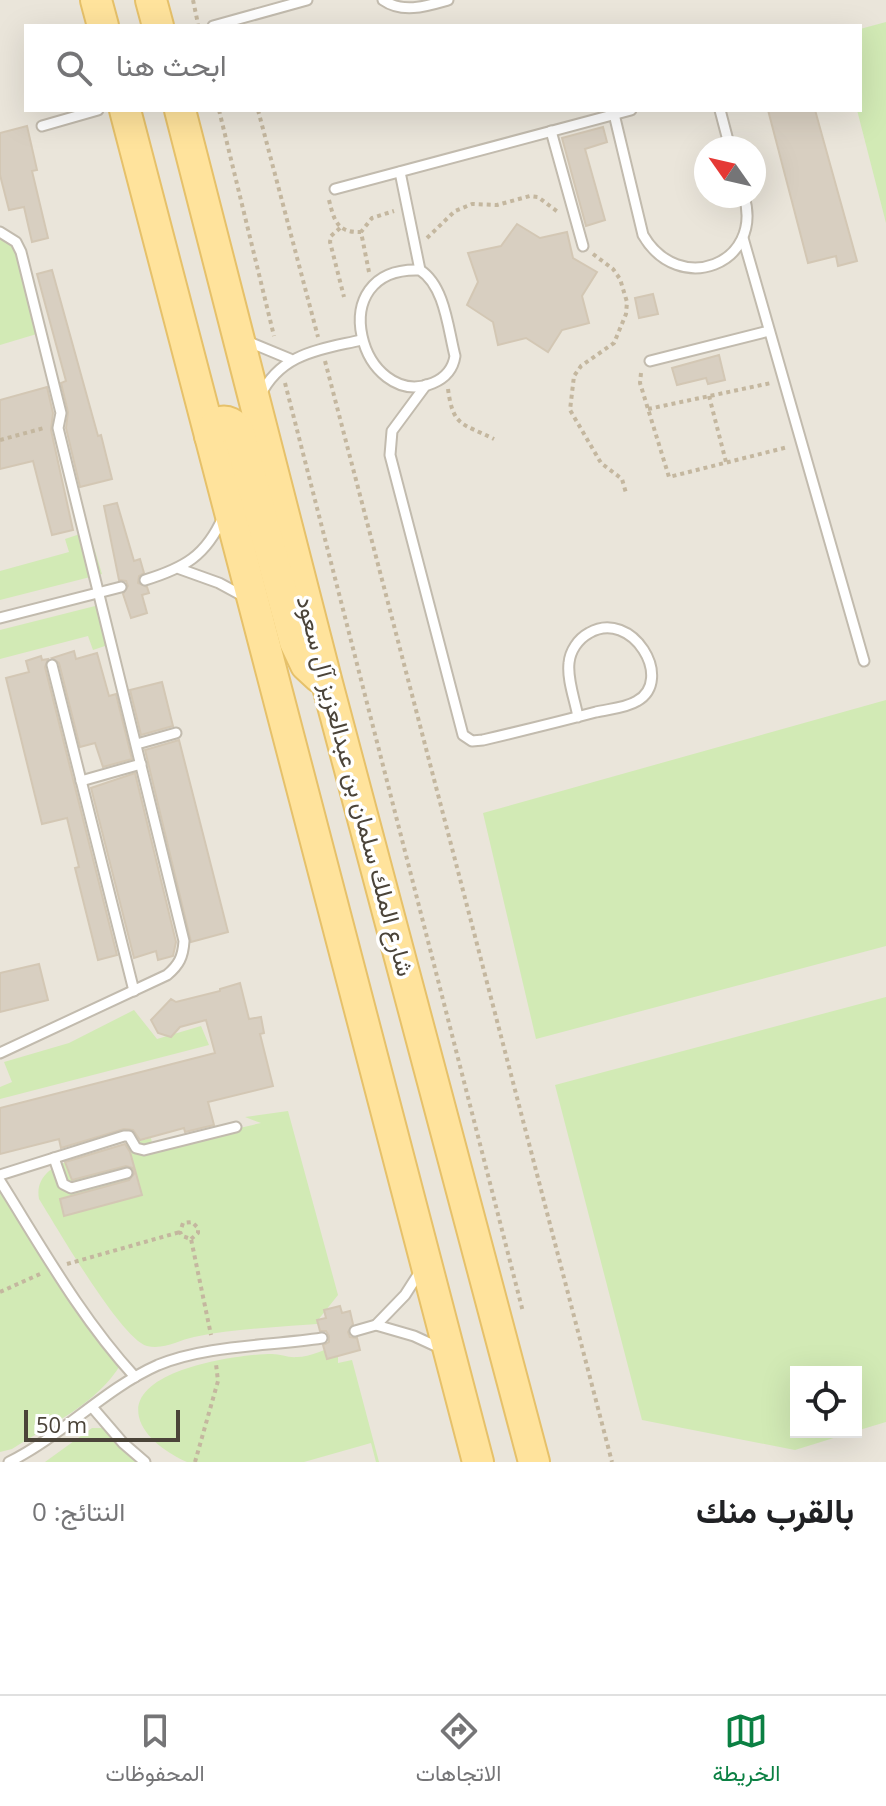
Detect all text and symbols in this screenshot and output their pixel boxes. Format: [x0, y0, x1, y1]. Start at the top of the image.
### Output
search box [24, 24, 862, 112]
text: ابحث هنا [116, 44, 227, 85]
icon: search [52, 46, 96, 90]
north arrow [694, 136, 766, 208]
street label: شارع الملك سلمان بن عبدالعزيز آل سعود [289, 592, 423, 980]
map controls [790, 1366, 862, 1438]
button: locate [790, 1366, 862, 1438]
scale bar [24, 1406, 180, 1442]
text: 50 m [36, 1409, 87, 1439]
text: بالقرب منك [696, 1487, 854, 1533]
text: النتائج: 0 [32, 1493, 125, 1529]
tab: المحفوظات [106, 1709, 205, 1793]
tab: الاتجاهات [416, 1709, 501, 1793]
tab: الخريطة [712, 1709, 780, 1793]

